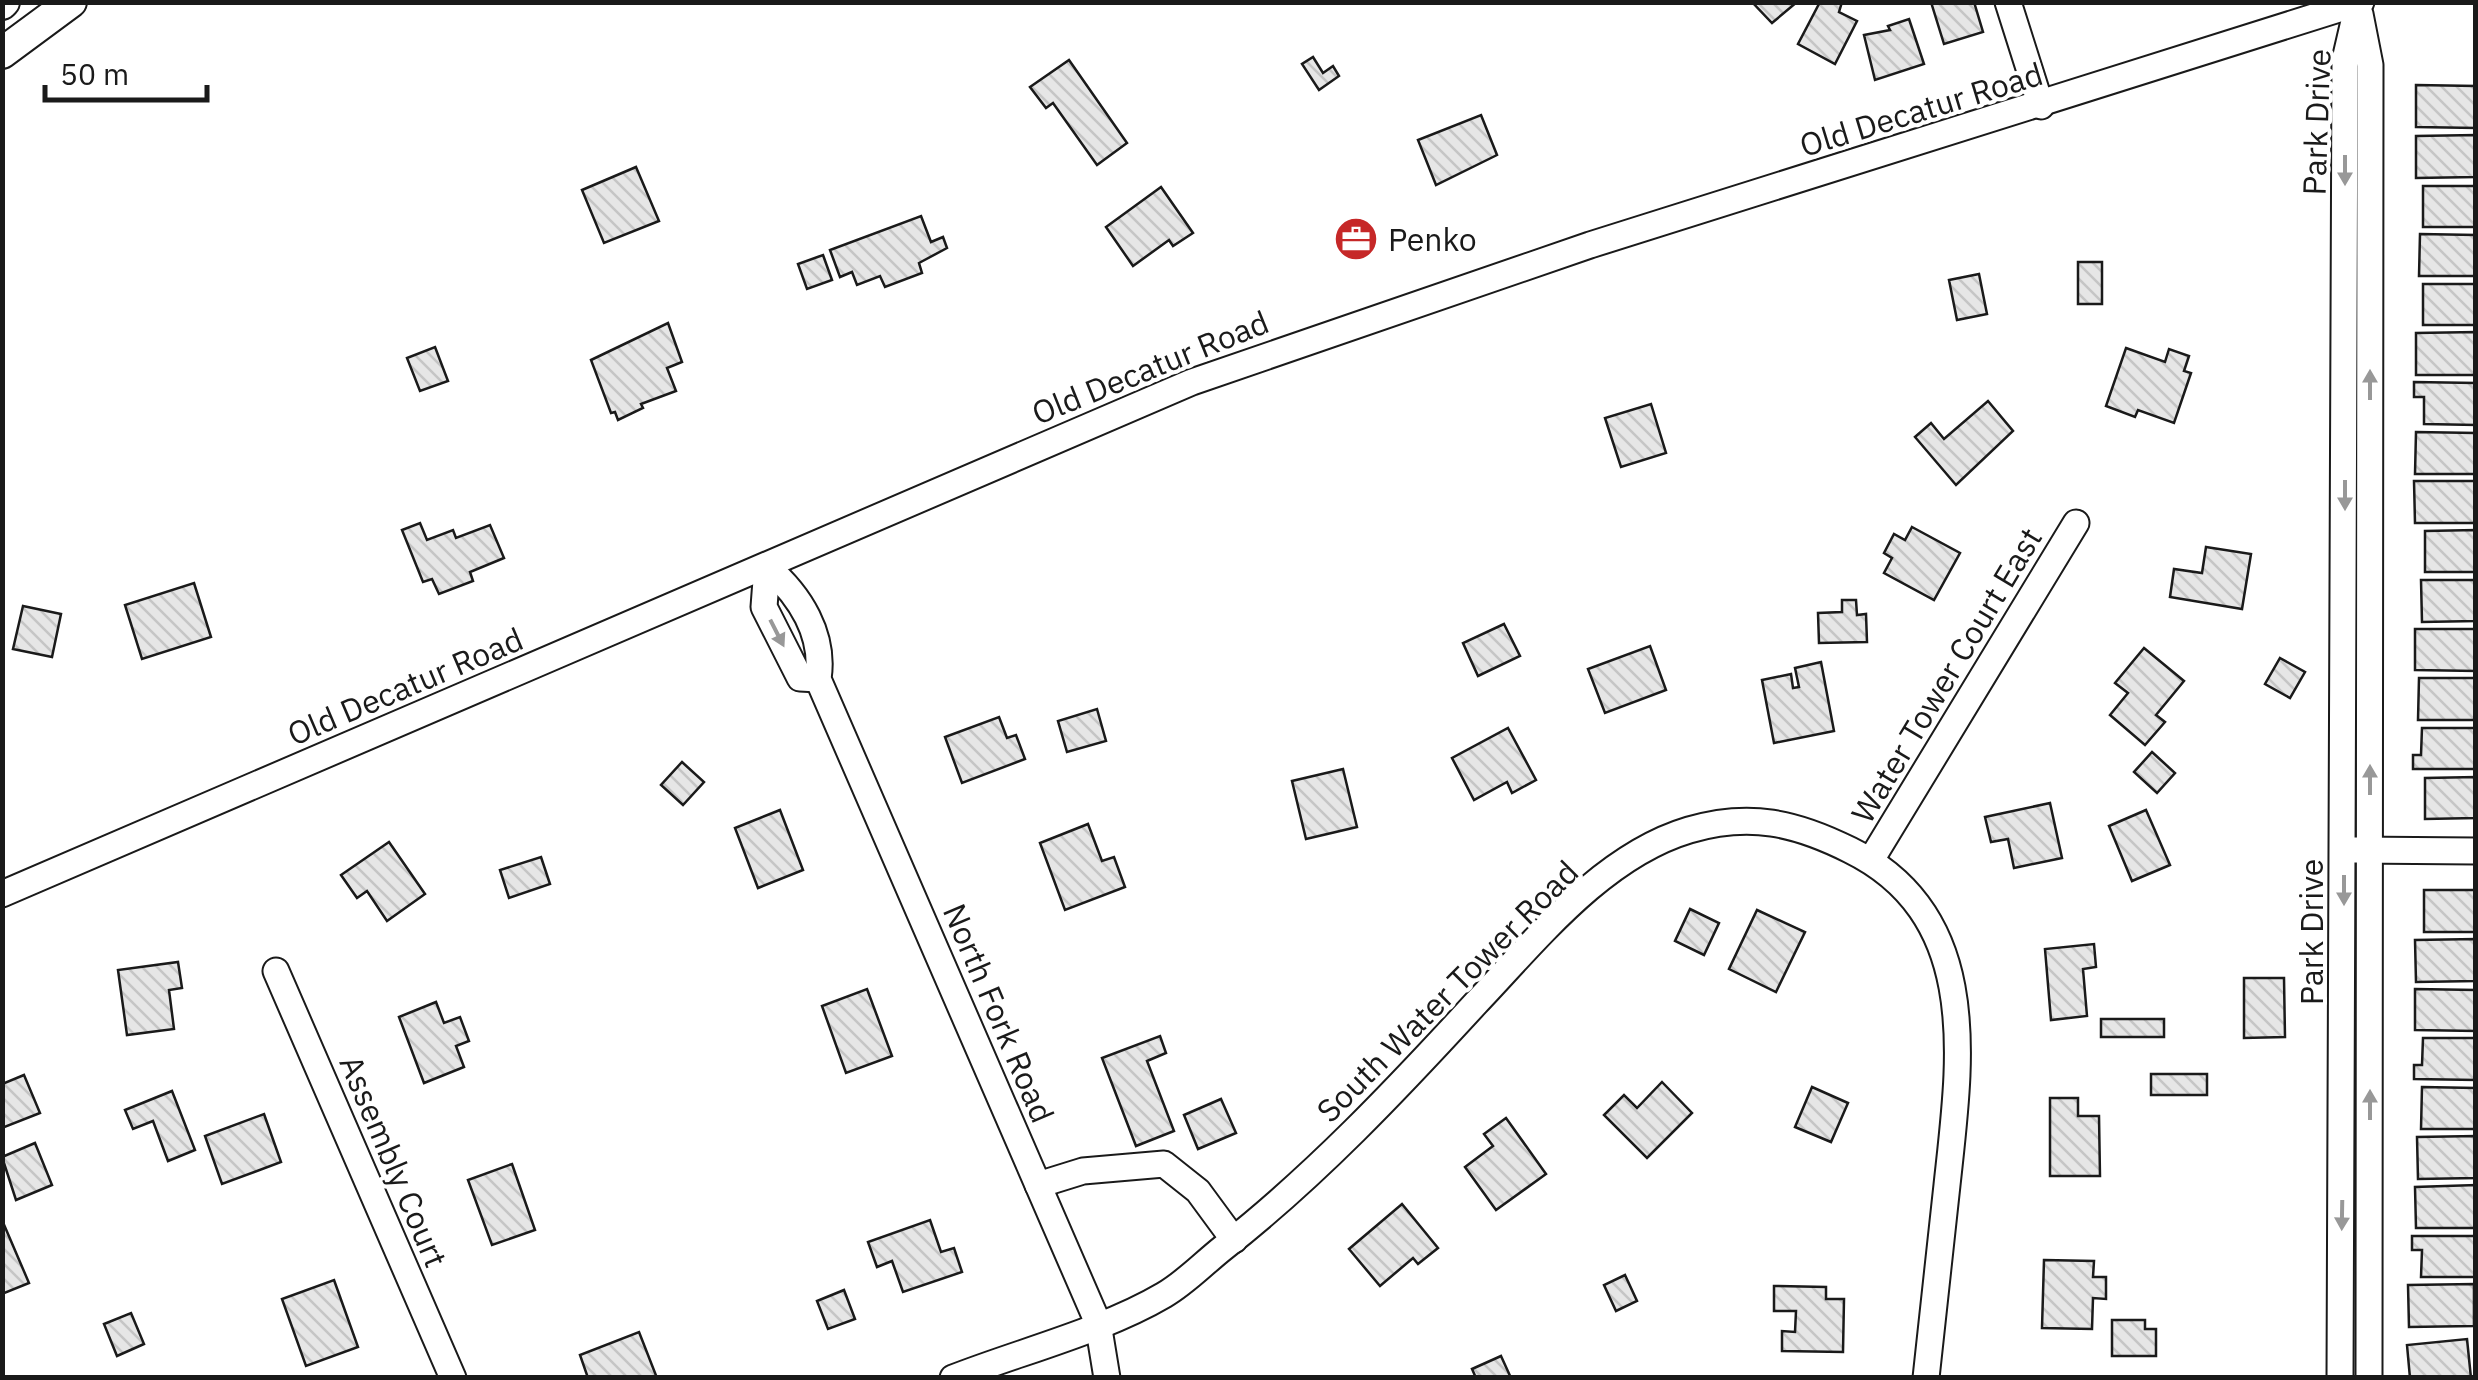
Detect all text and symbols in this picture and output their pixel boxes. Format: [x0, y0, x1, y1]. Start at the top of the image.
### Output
scale bar [45, 40, 208, 102]
street label: Park Drive [2292, 48, 2340, 196]
street label: Old Decatur Road [1794, 52, 2048, 166]
text: 50 m [60, 54, 129, 93]
one-way arrow [2337, 154, 2353, 186]
office icon: Penko [1333, 216, 1379, 262]
place label: Penko [1388, 218, 1477, 260]
street label: Old Decatur Road [1025, 300, 1275, 434]
one-way arrow [2362, 369, 2378, 401]
one-way arrow [2337, 479, 2353, 511]
street label: Water Tower Court East [1841, 520, 2051, 830]
street label: Old Decatur Road [281, 617, 529, 755]
one-way arrow [768, 618, 785, 647]
one-way arrow [2362, 764, 2378, 796]
street label: South Water Tower Road [1307, 851, 1587, 1131]
street label: Park Drive [2290, 859, 2332, 1005]
one-way arrow [2336, 874, 2352, 906]
street label: North Fork Road [934, 897, 1064, 1129]
street label: Assembly Court [330, 1049, 458, 1273]
one-way arrow [2362, 1089, 2378, 1121]
one-way arrow [2334, 1199, 2350, 1231]

